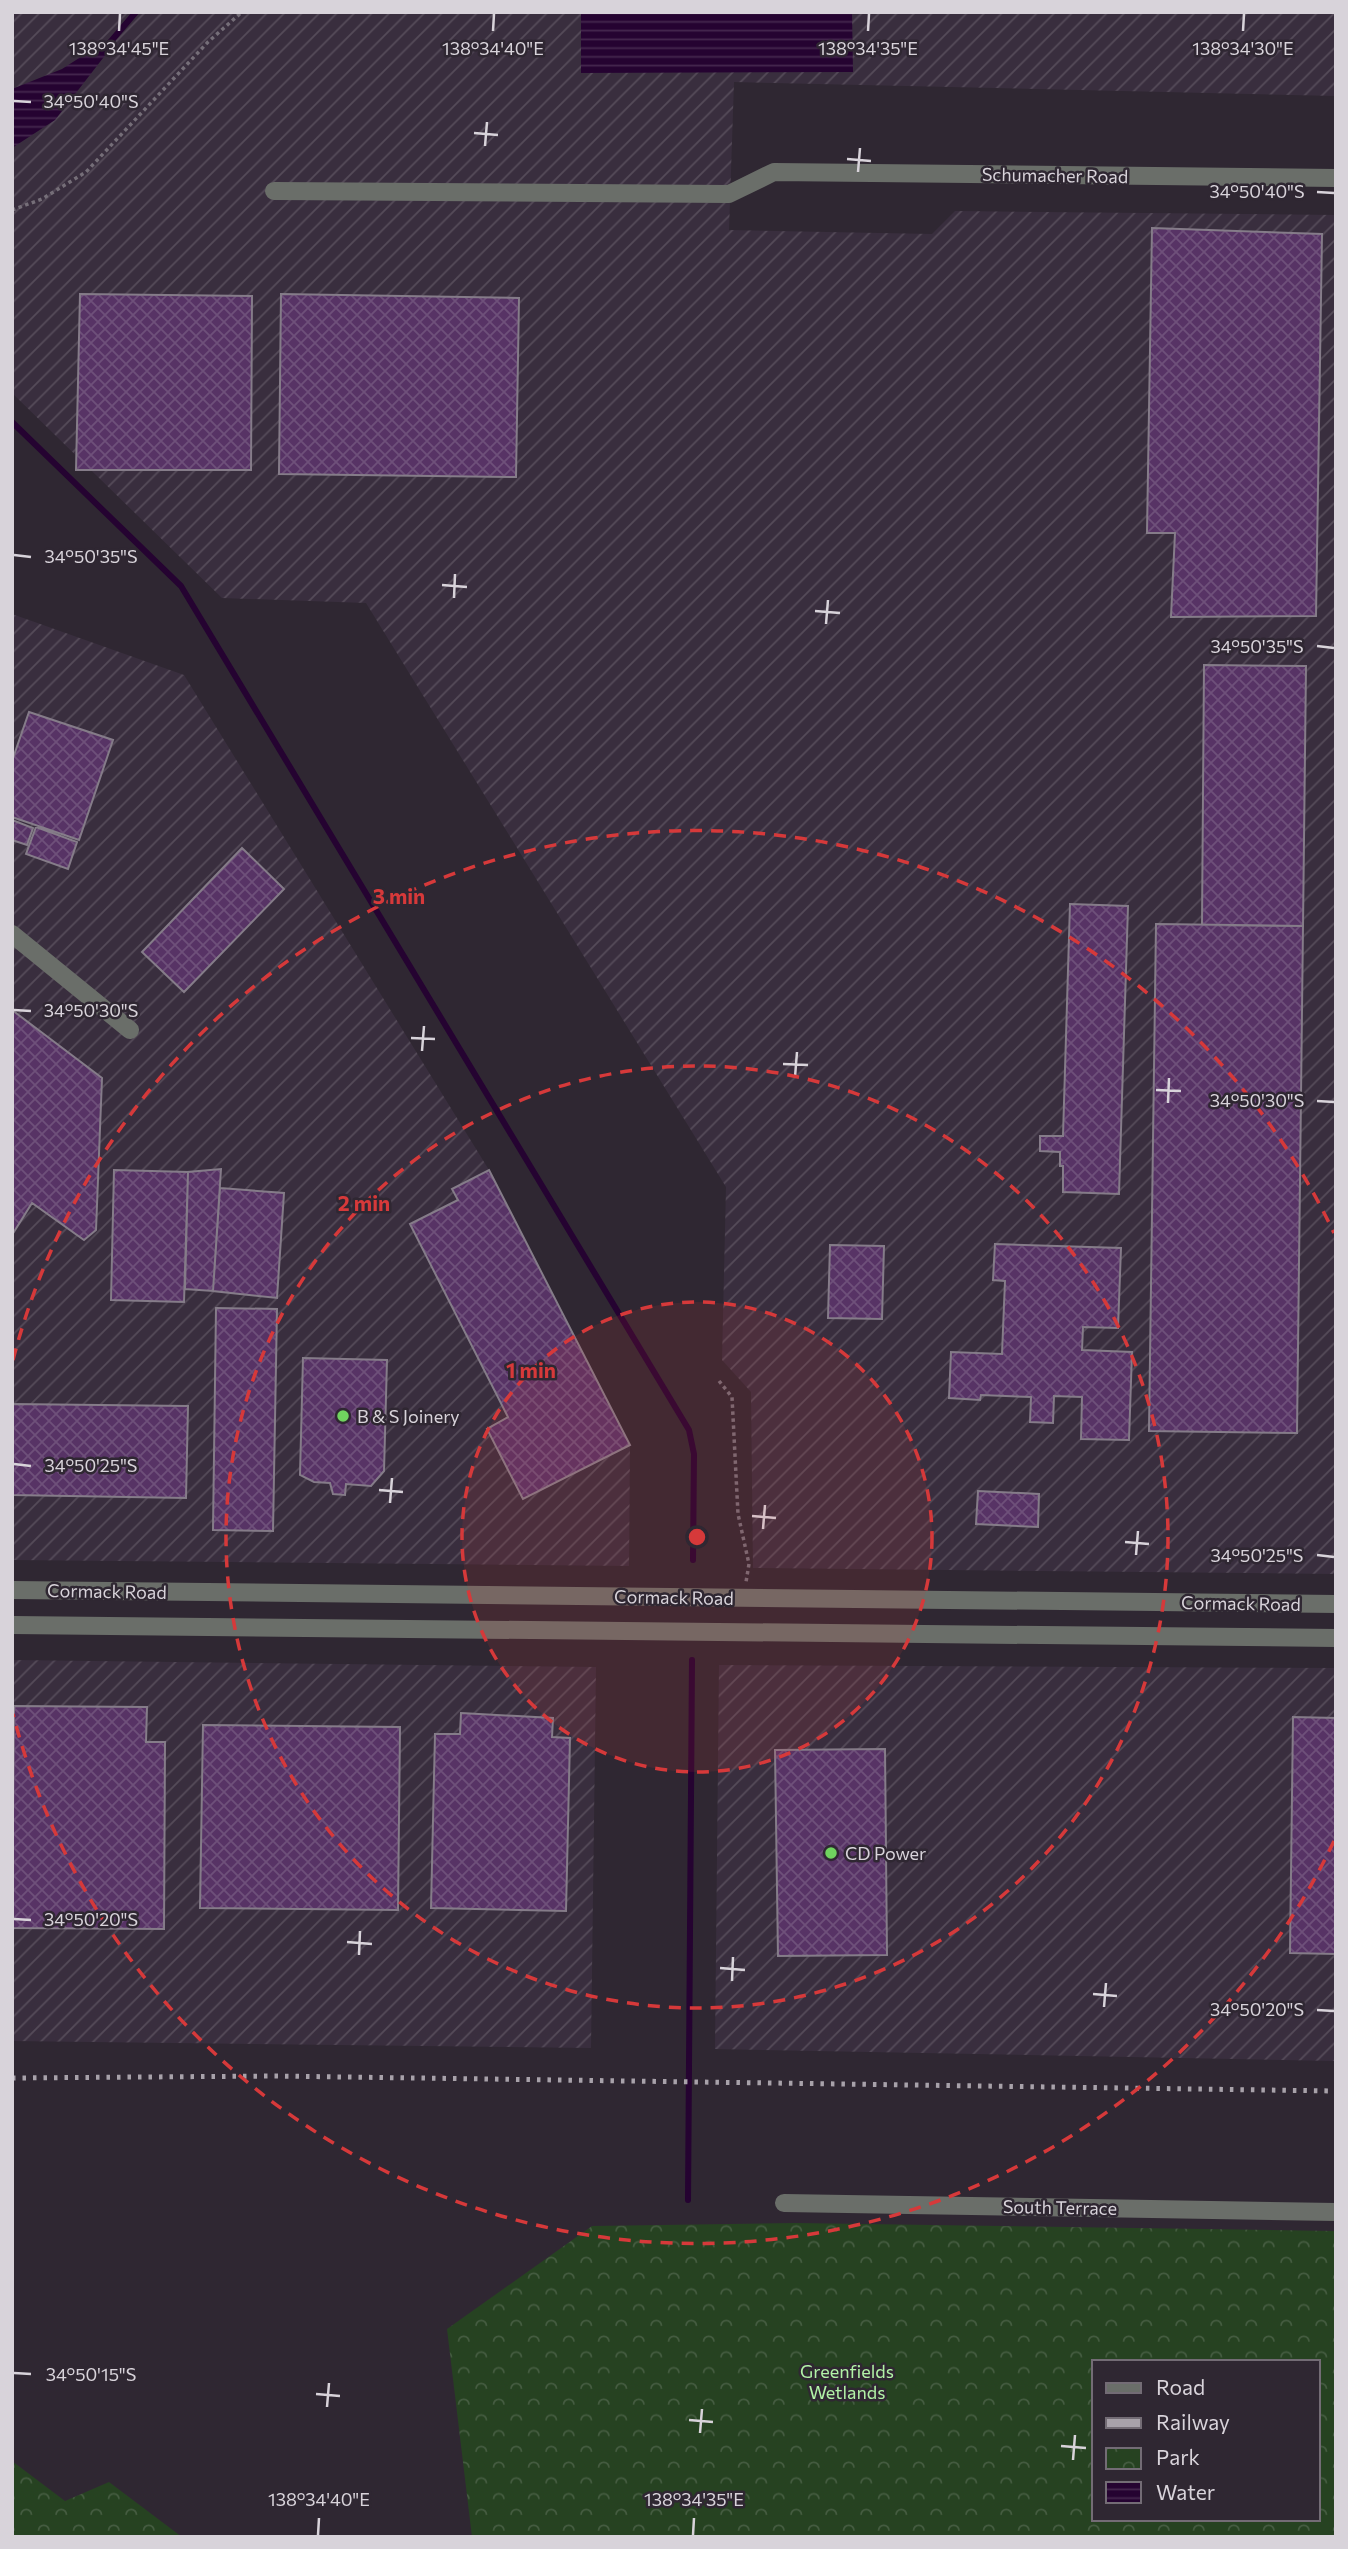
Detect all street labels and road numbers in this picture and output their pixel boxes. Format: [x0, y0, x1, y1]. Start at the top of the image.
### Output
street label: Schumacher Road [982, 163, 1128, 187]
street label: Cormack Road [47, 1579, 167, 1603]
street label: Cormack Road [614, 1585, 734, 1609]
street label: Cormack Road [1181, 1591, 1301, 1615]
street label: South Terrace [1003, 2195, 1117, 2219]

